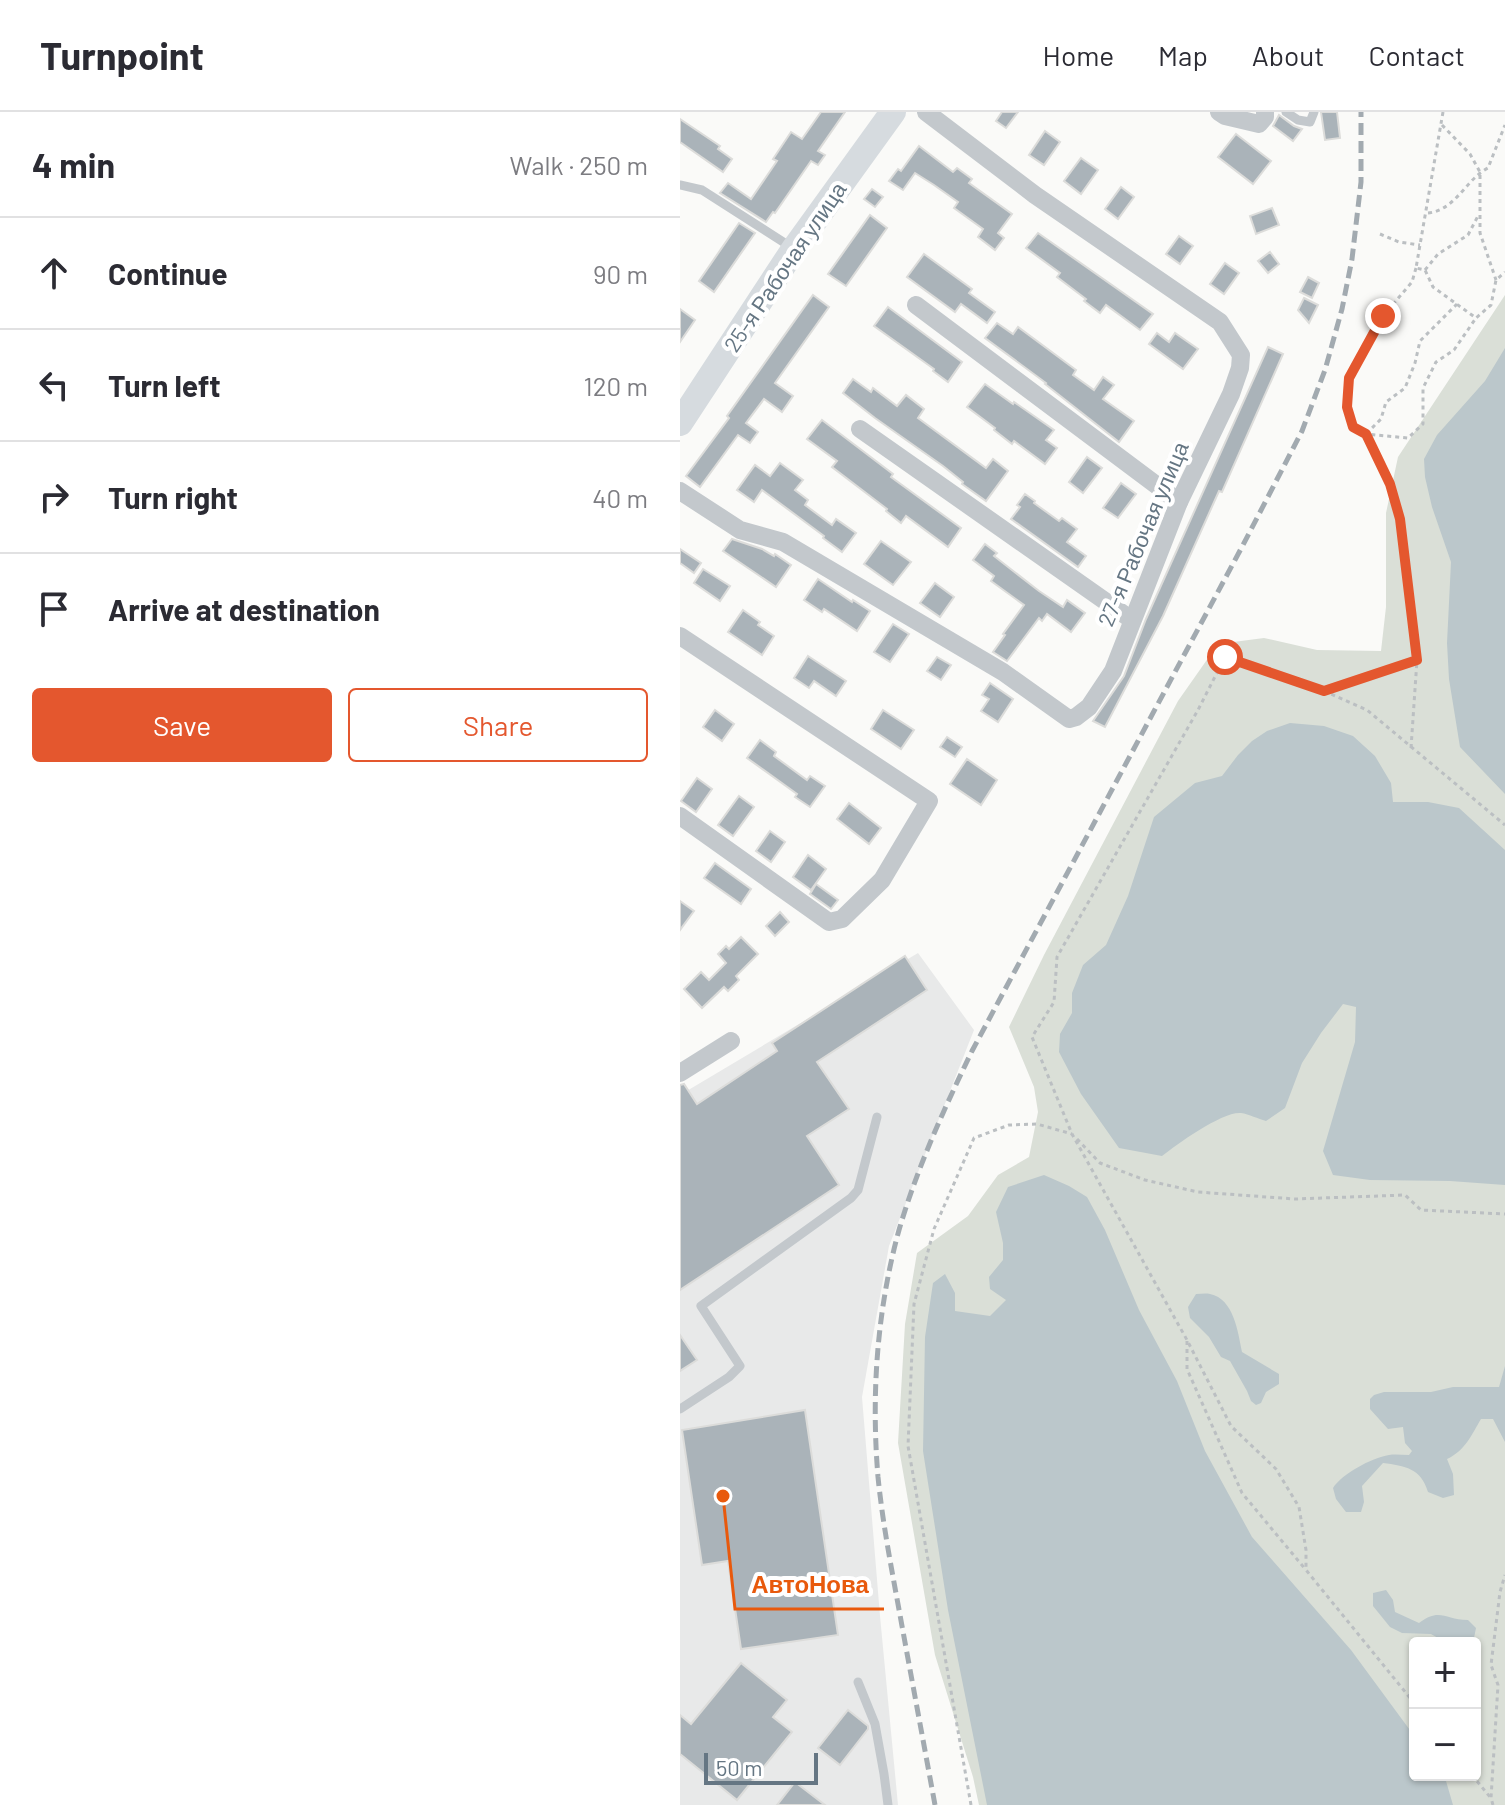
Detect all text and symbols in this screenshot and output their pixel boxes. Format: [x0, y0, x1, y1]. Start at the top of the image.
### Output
text: Turnpoint [40, 32, 204, 78]
text: Home [1043, 38, 1114, 72]
text: Map [1158, 38, 1208, 72]
text: About [1252, 38, 1324, 72]
text: Contact [1368, 38, 1465, 72]
text: 4 min [32, 144, 115, 185]
text: Walk · 250 m [510, 149, 648, 180]
street label: 25-я Рабочая улица [718, 176, 852, 357]
icon: ahead [32, 251, 76, 295]
text: Continue [108, 255, 228, 291]
text: 90 m [593, 258, 648, 289]
route end [1365, 298, 1401, 334]
icon: left [32, 363, 76, 407]
text: Turn left [108, 367, 221, 403]
text: 120 m [584, 370, 648, 401]
street label: 27-я Рабочая улица [1091, 437, 1194, 630]
icon: right [32, 475, 76, 519]
text: Turn right [108, 479, 238, 515]
text: 40 m [592, 482, 648, 513]
icon: arrive [32, 587, 76, 631]
text: Arrive at destination [108, 591, 380, 627]
route start [1207, 639, 1243, 675]
button: Save [32, 688, 332, 762]
button: Share [348, 688, 648, 762]
callout: АвтоНова [735, 1561, 884, 1609]
text: АвтоНова [751, 1569, 869, 1598]
map controls [1409, 1637, 1481, 1781]
button: + [1409, 1637, 1481, 1709]
button: − [1409, 1709, 1481, 1781]
scale bar [704, 1749, 818, 1785]
text: 50 m [716, 1754, 762, 1780]

